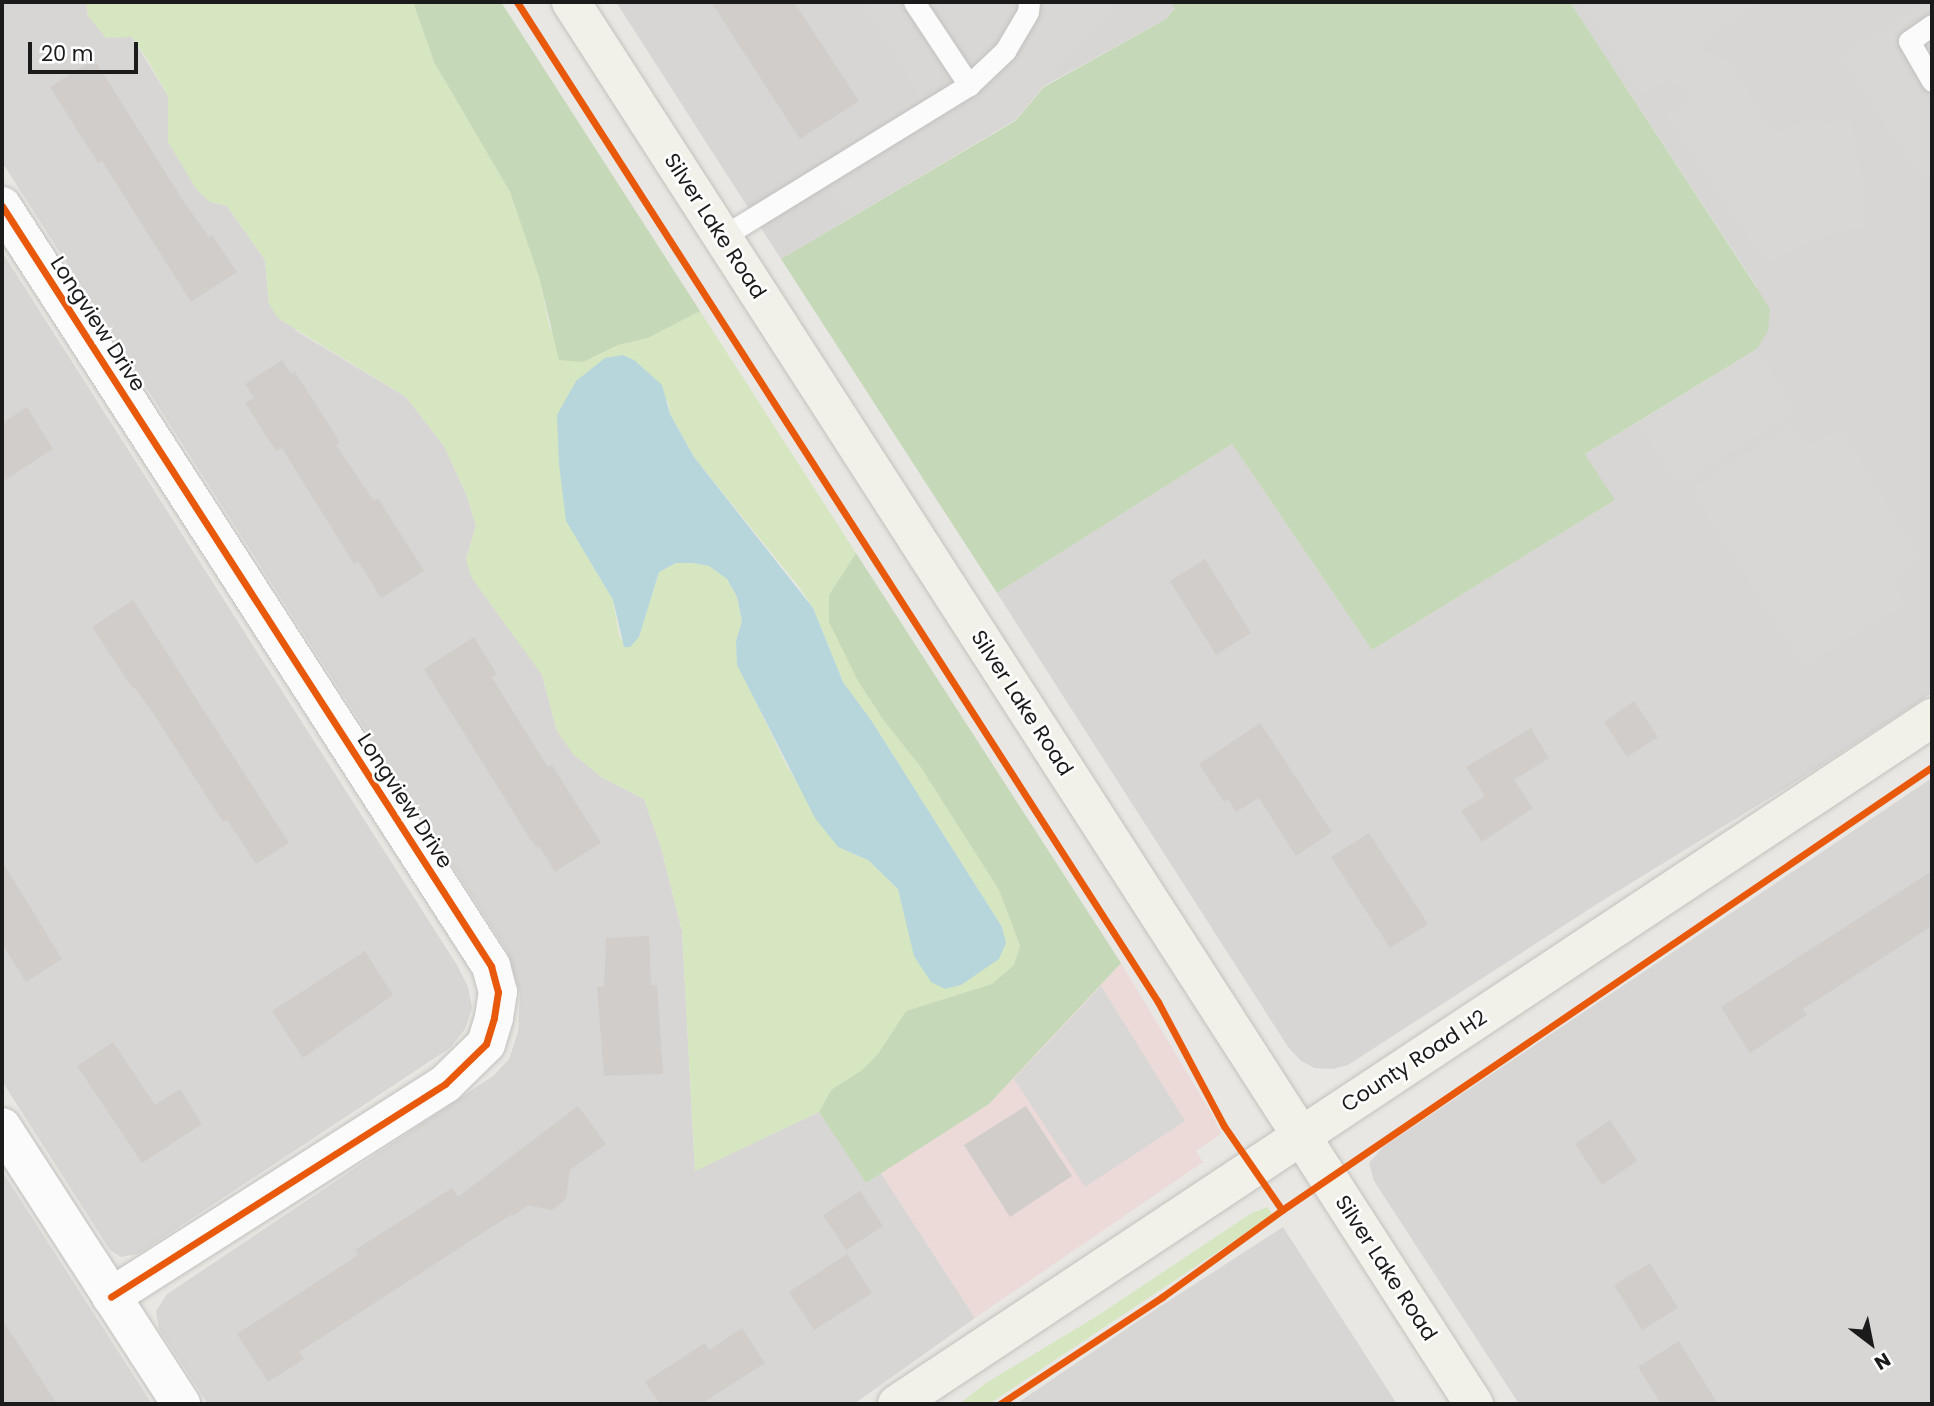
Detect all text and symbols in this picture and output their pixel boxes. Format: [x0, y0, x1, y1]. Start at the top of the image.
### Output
scale bar [32, 28, 142, 72]
text: 20 m [41, 39, 94, 68]
street label: Silver Lake Road [659, 149, 771, 303]
street label: Longview Drive [45, 252, 151, 396]
street label: Silver Lake Road [966, 626, 1078, 780]
street label: Longview Drive [352, 729, 458, 873]
street label: County Road H2 [1337, 1005, 1491, 1117]
street label: Silver Lake Road [1330, 1191, 1442, 1345]
north arrow [1836, 1308, 1906, 1378]
text: N [1869, 1346, 1896, 1376]

